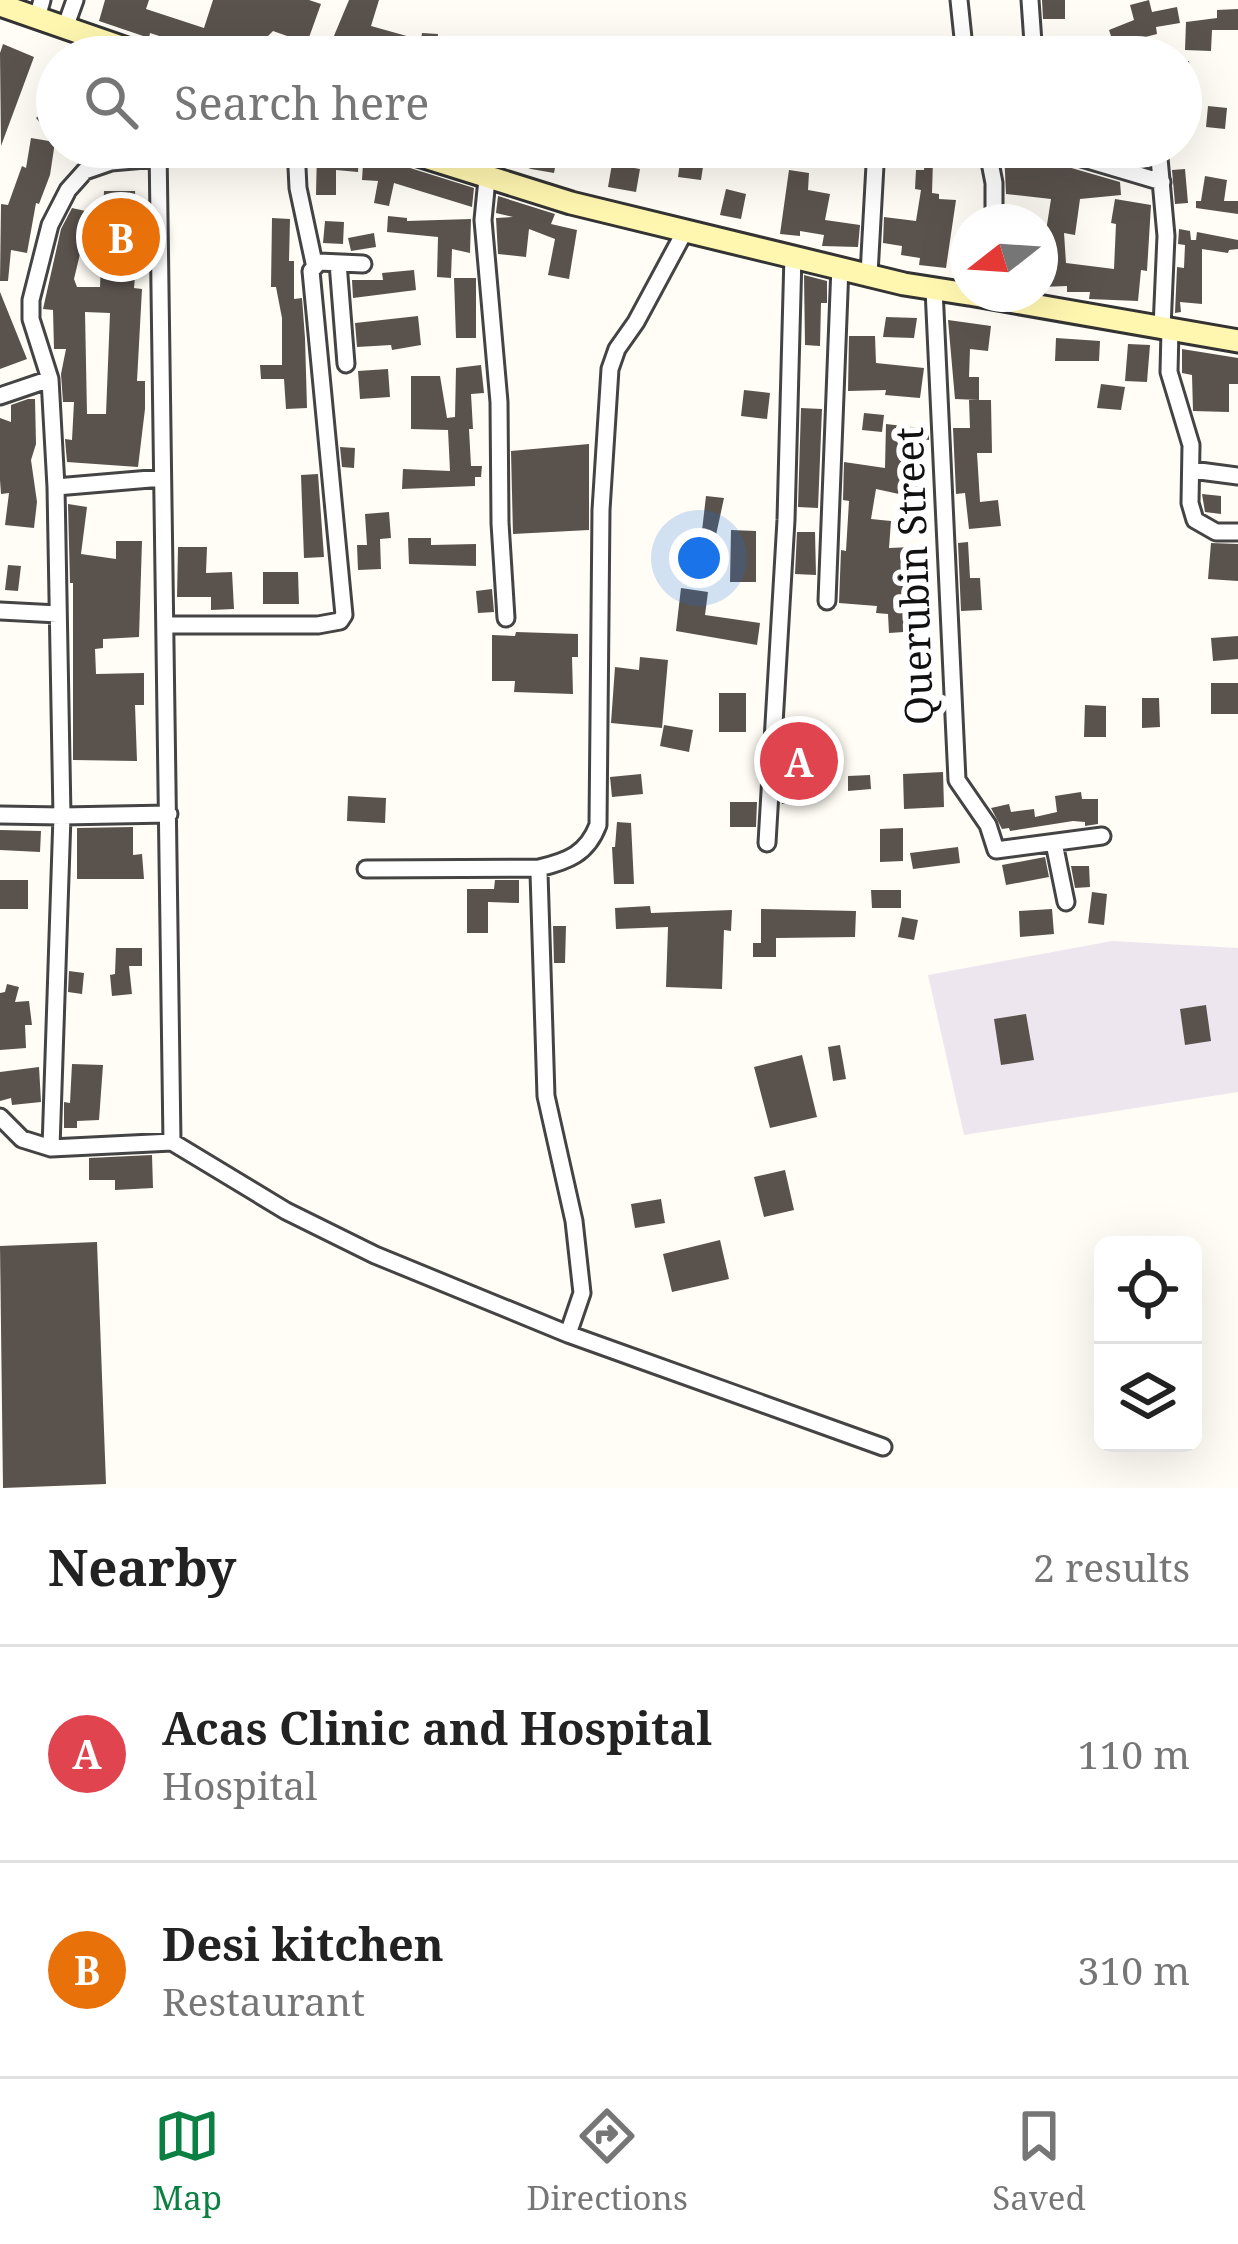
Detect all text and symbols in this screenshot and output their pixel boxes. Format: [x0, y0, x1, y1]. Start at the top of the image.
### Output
search box [36, 36, 1202, 168]
icon: search [78, 69, 144, 135]
text: Search here [174, 72, 429, 133]
pin: B [82, 192, 160, 282]
north arrow [950, 204, 1058, 312]
street label: Querubin Street [881, 426, 944, 726]
your location [669, 528, 729, 588]
pin: A [760, 716, 838, 806]
map controls [1094, 1236, 1202, 1452]
button: locate [1094, 1236, 1202, 1344]
button: layers [1094, 1344, 1202, 1452]
text: Nearby [48, 1531, 236, 1601]
text: 2 results [1033, 1540, 1190, 1593]
text: Acas Clinic and Hospital [162, 1697, 712, 1758]
text: A [72, 1727, 102, 1780]
text: 110 m [1078, 1727, 1190, 1780]
text: Hospital [162, 1758, 317, 1811]
text: Desi kitchen [162, 1913, 444, 1974]
text: B [74, 1943, 100, 1996]
text: 310 m [1078, 1943, 1190, 1996]
text: Restaurant [162, 1974, 365, 2027]
tab: Map [152, 2103, 222, 2220]
tab: Directions [526, 2103, 688, 2220]
tab: Saved [992, 2103, 1086, 2220]

